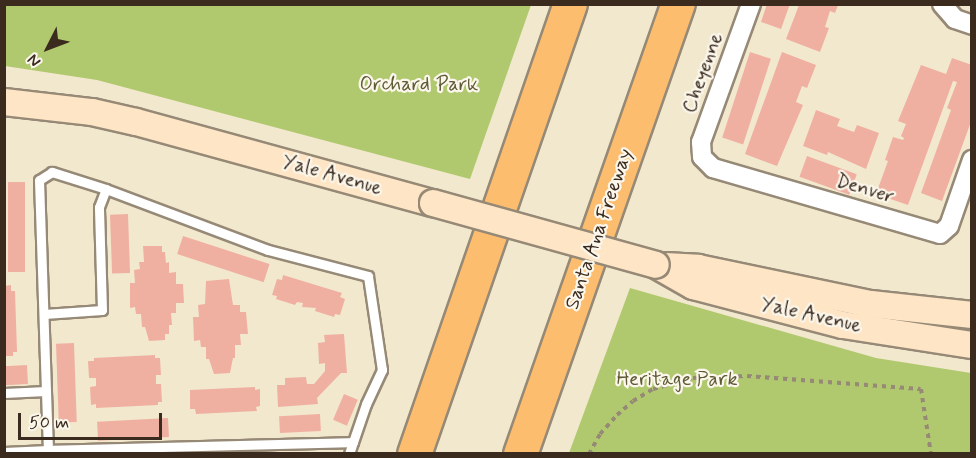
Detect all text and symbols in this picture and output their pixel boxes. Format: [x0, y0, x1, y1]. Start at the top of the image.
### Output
north arrow [18, 18, 78, 78]
street label: Cheyenne [677, 30, 729, 116]
text: N [23, 49, 46, 71]
park label: Orchard Park [361, 72, 477, 96]
street label: Santa Ana Freeway [560, 145, 638, 313]
street label: Yale Avenue [278, 149, 386, 201]
street label: Denver [833, 169, 897, 209]
street label: Yale Avenue [757, 291, 865, 339]
park label: Heritage Park [617, 367, 737, 391]
scale bar [21, 401, 165, 439]
text: 50 m [29, 411, 69, 435]

